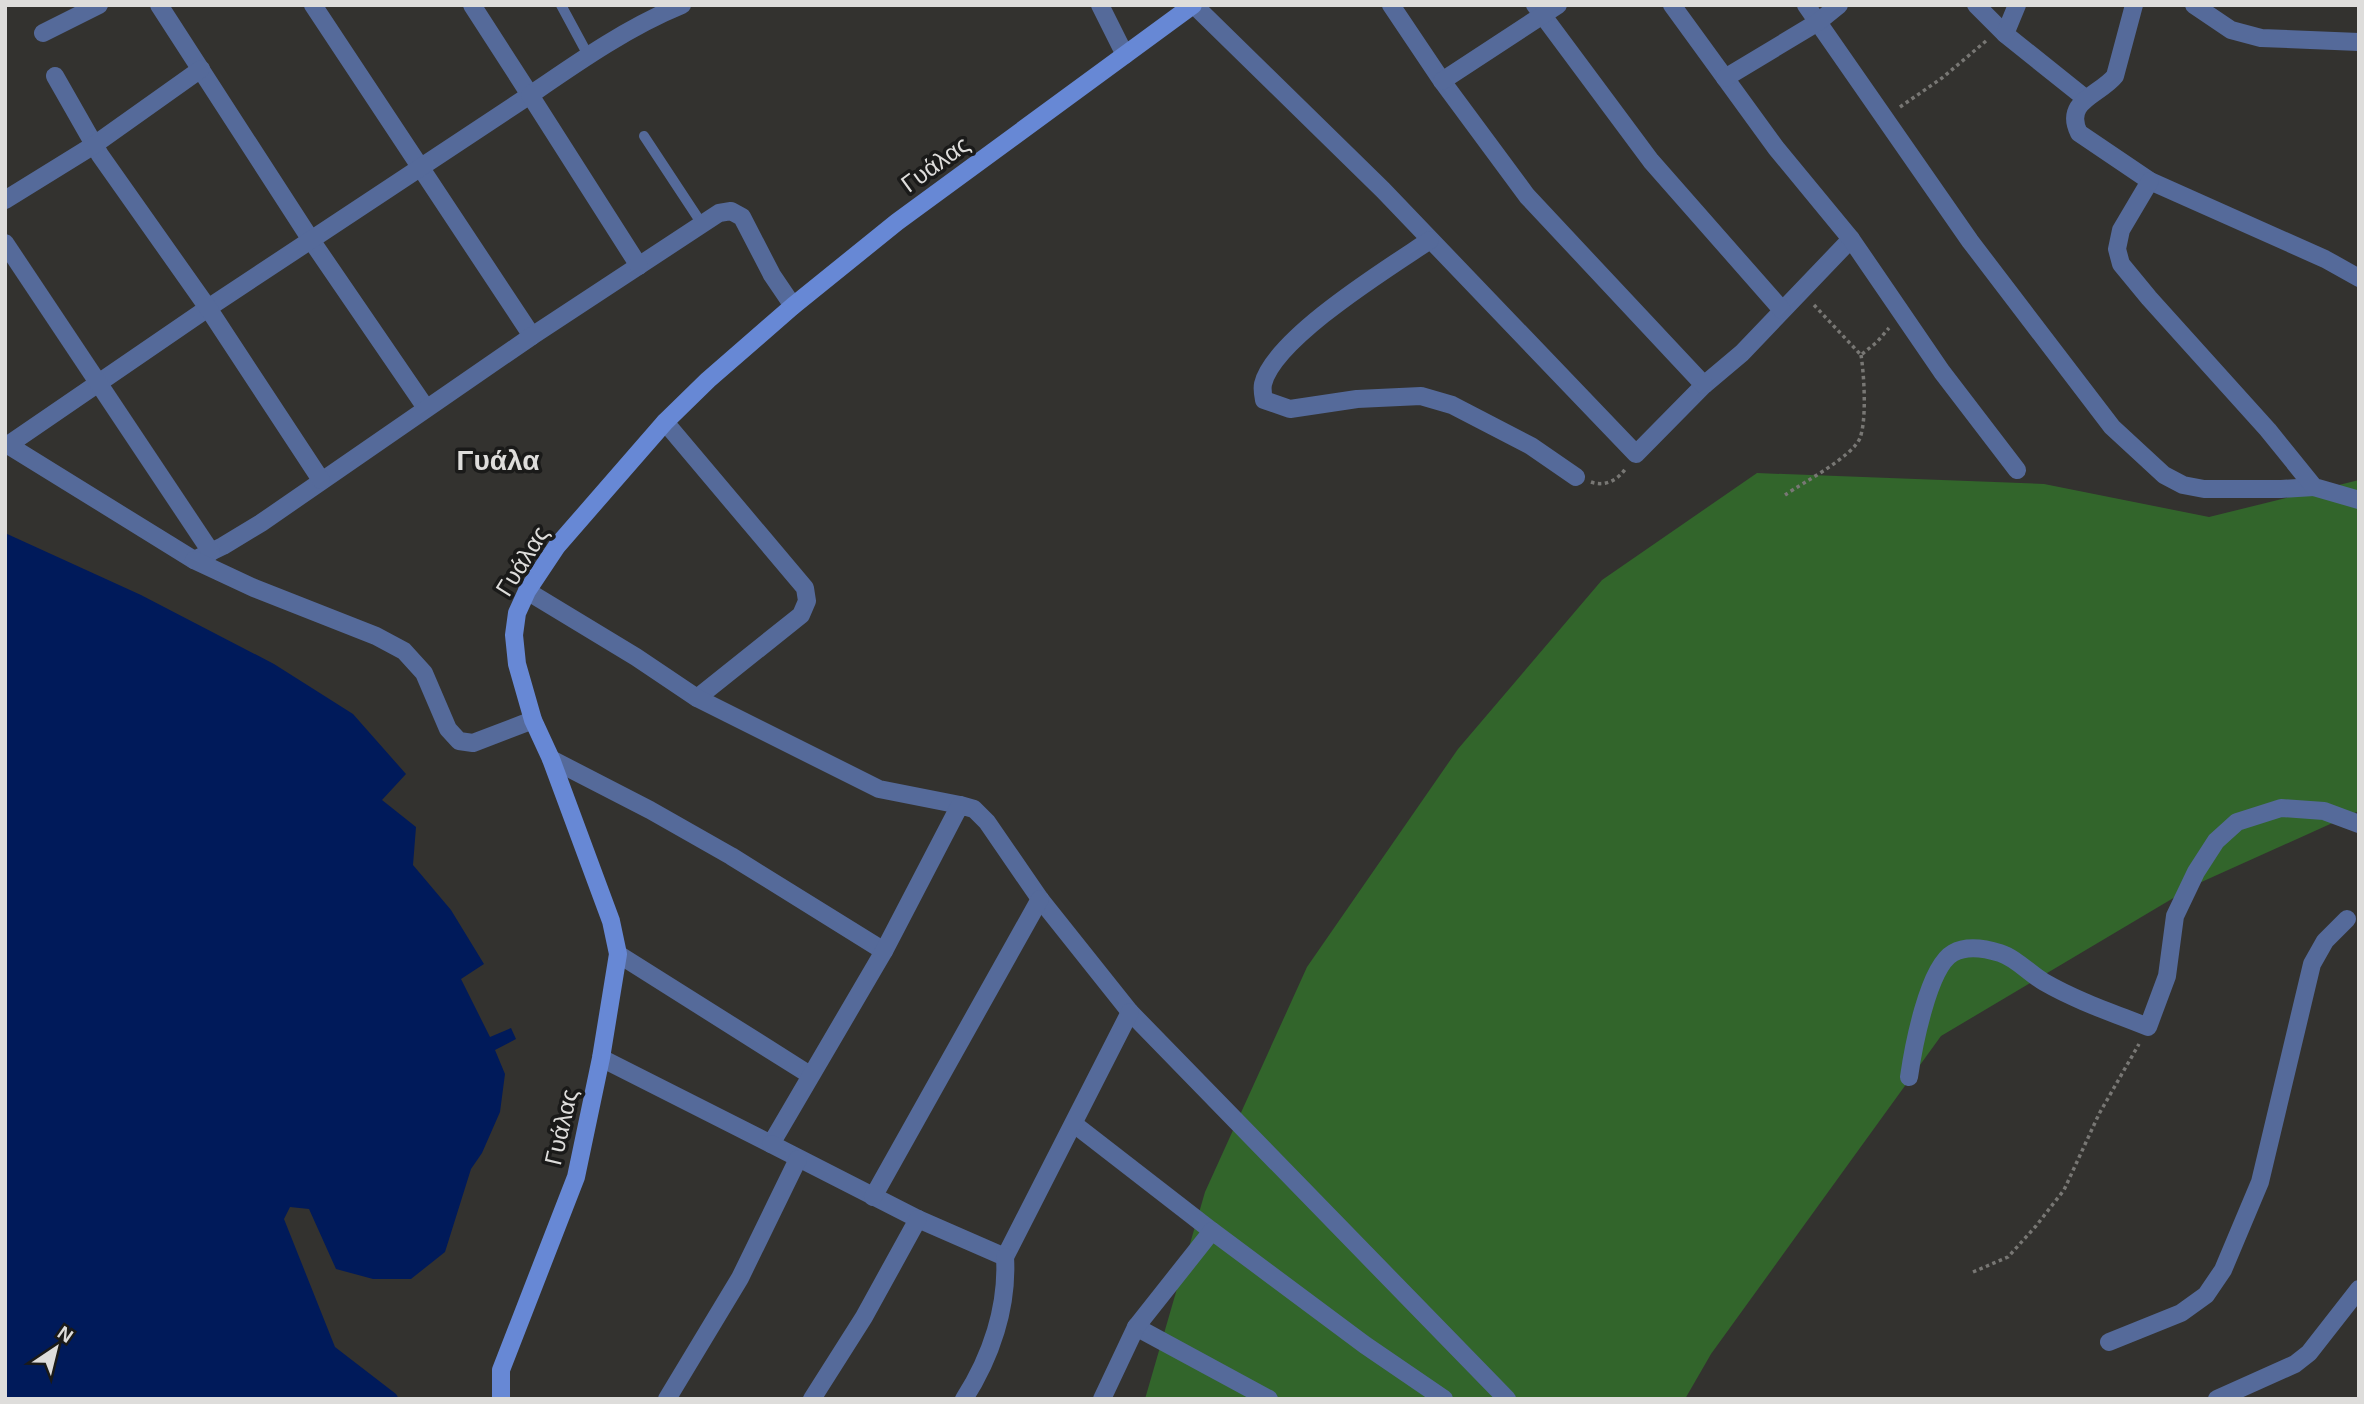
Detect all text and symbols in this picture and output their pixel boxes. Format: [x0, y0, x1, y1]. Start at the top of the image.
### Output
street label: Γυάλας [896, 130, 974, 198]
district label: Γυάλα [457, 445, 539, 476]
street label: Γυάλας [490, 521, 554, 601]
street label: Γυάλας [539, 1086, 583, 1168]
north arrow [21, 1313, 91, 1383]
text: N [54, 1322, 77, 1347]

